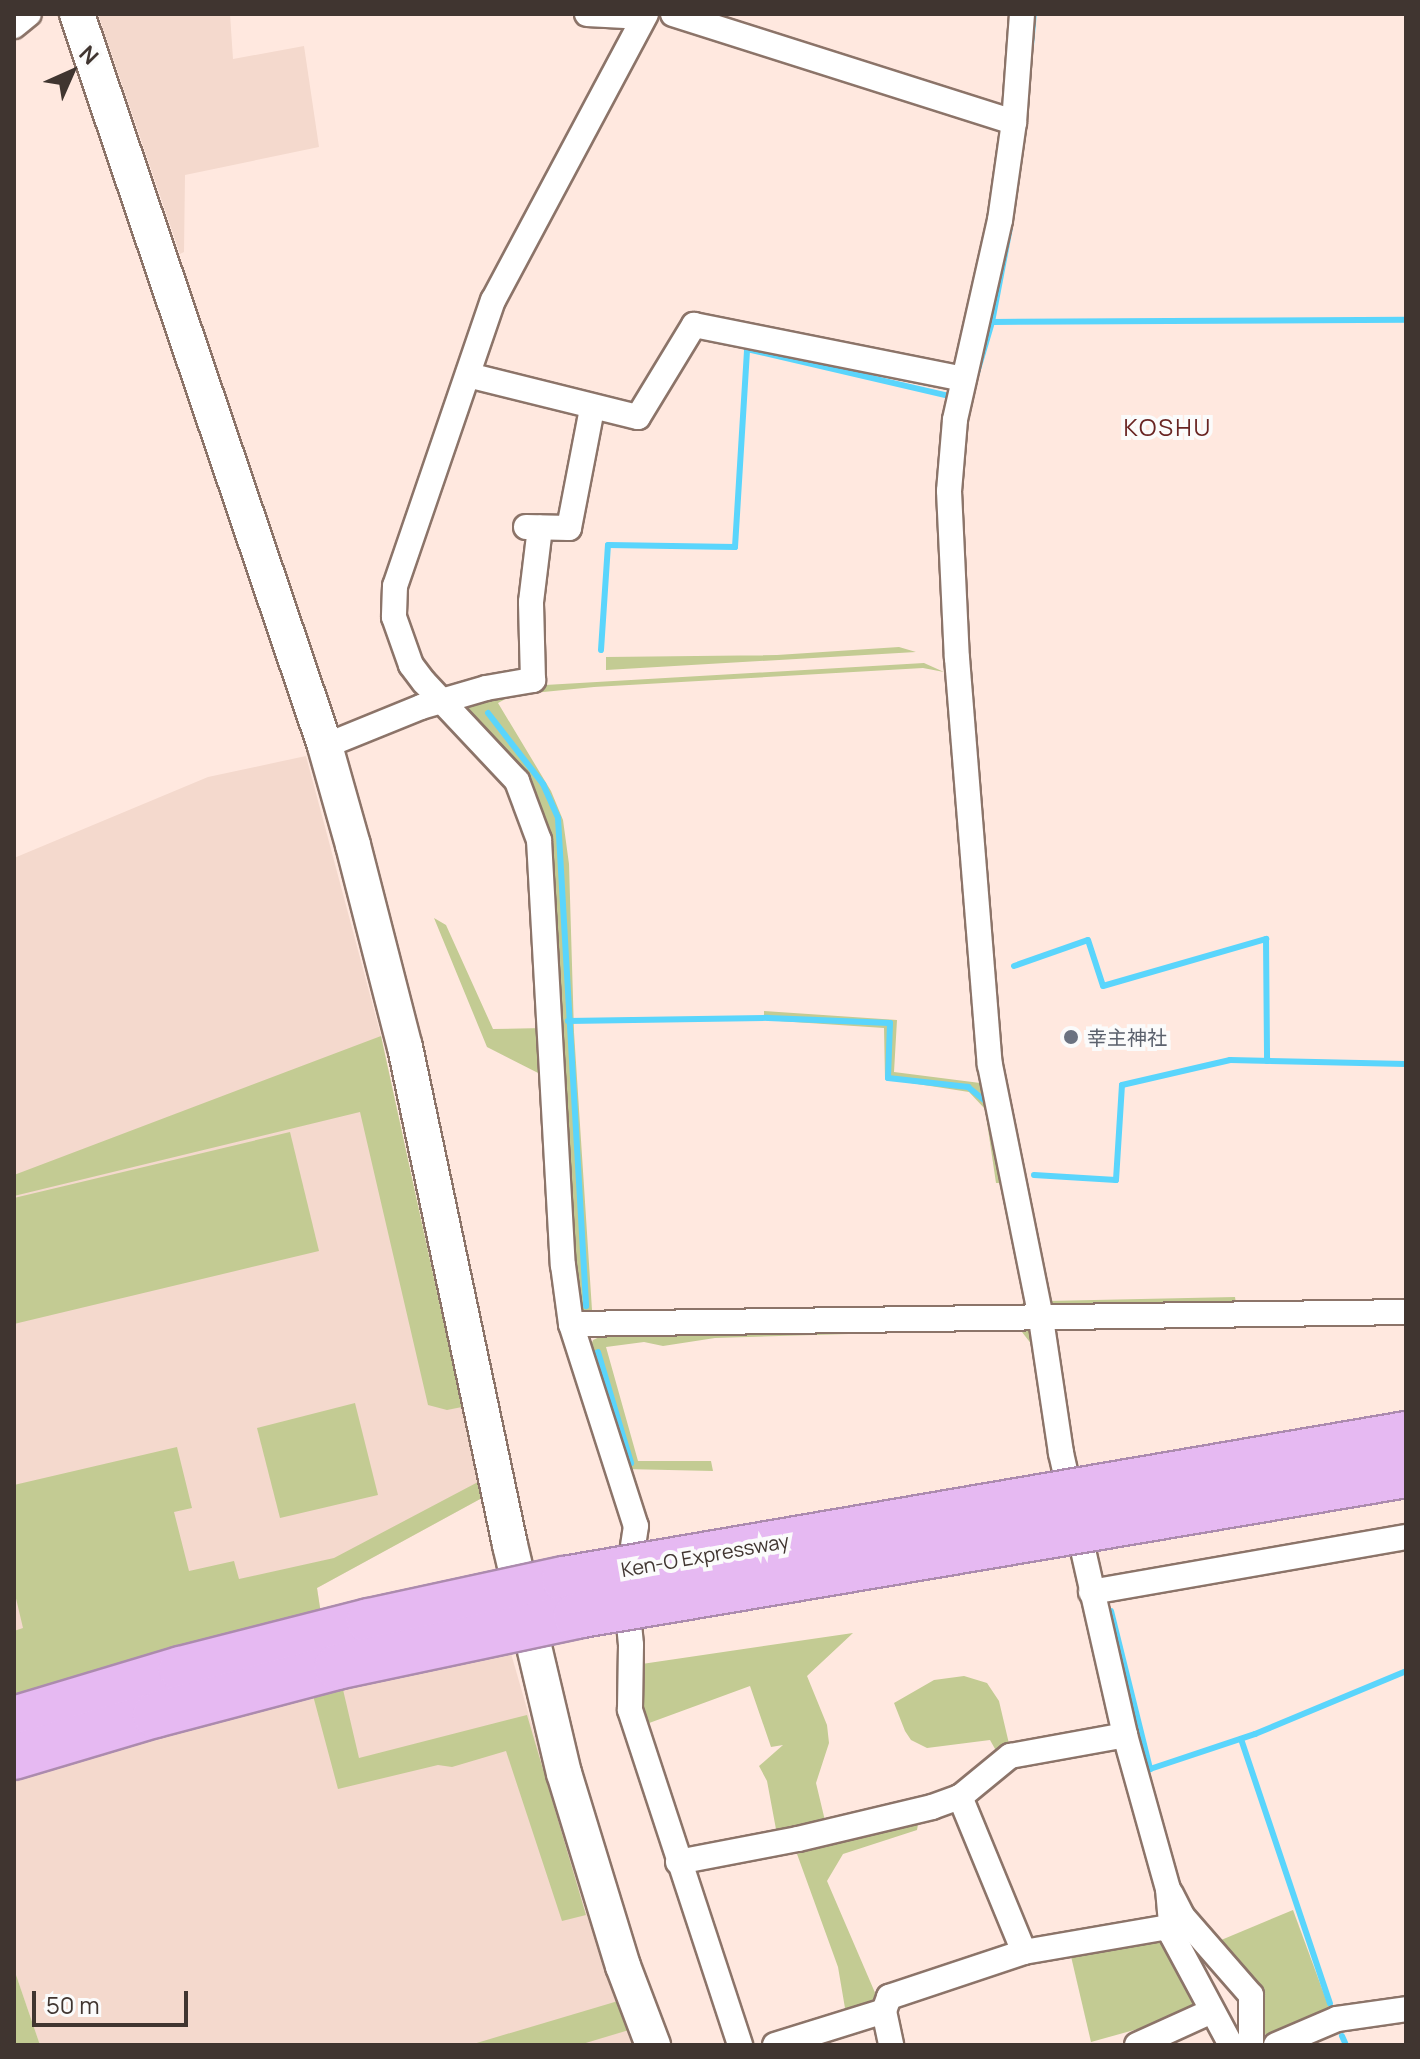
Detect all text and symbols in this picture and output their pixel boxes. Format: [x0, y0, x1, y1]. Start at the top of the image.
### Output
north arrow [32, 32, 112, 112]
text: N [73, 39, 105, 71]
district label: KOSHU [1124, 413, 1212, 441]
place label: 幸主神社 [1087, 1025, 1167, 1049]
marker: 幸主神社 [1062, 1028, 1080, 1046]
street label: Ken-O Expressway [619, 1528, 791, 1582]
scale bar [36, 1975, 192, 2025]
text: 50 m [46, 1988, 100, 2021]

